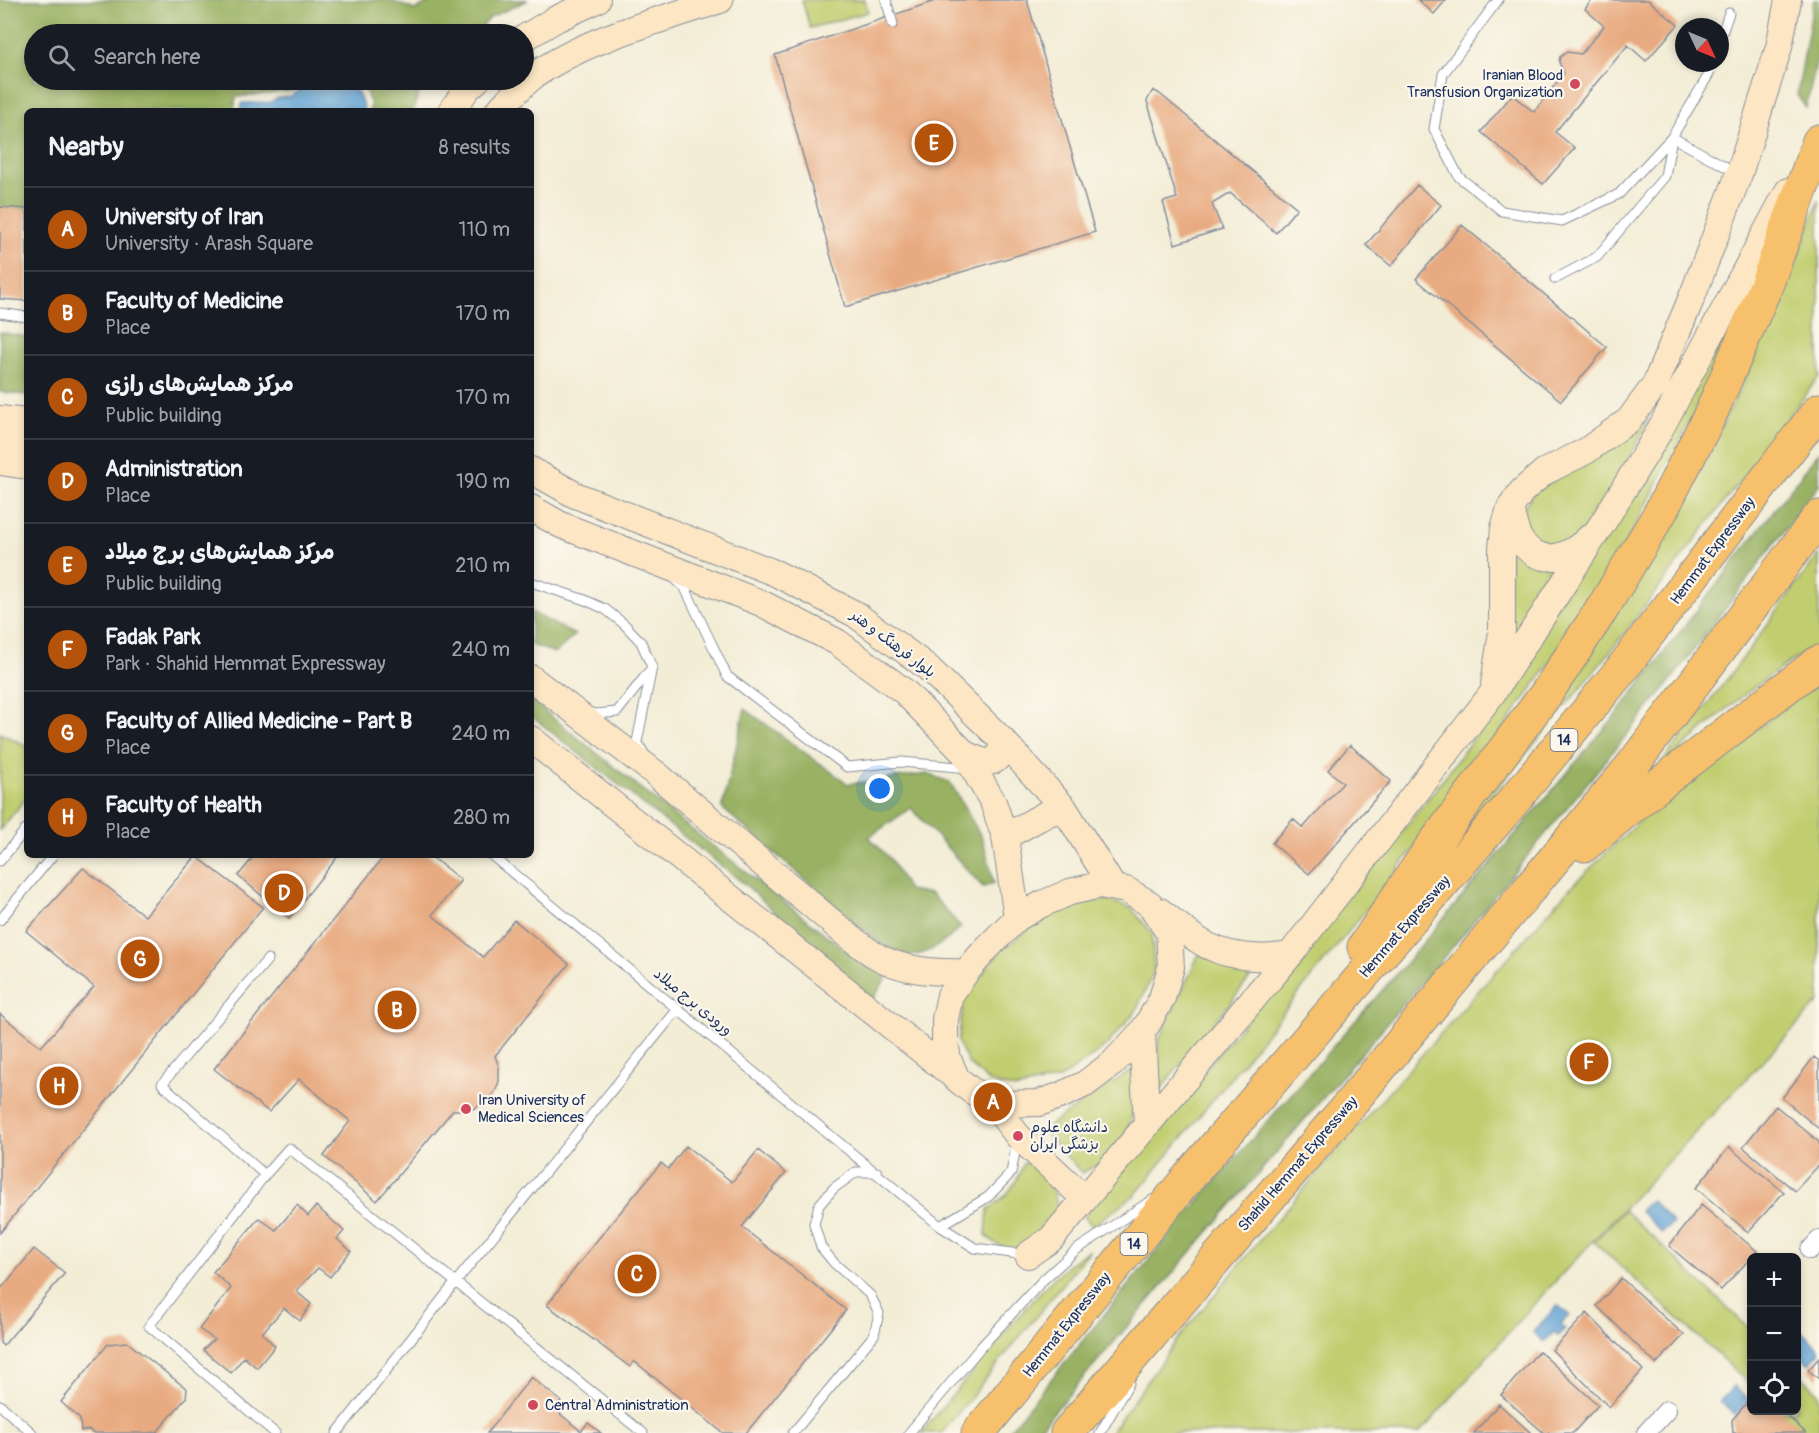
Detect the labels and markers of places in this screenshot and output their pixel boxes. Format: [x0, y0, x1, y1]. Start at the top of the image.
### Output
place label: Iranian Blood Transfusion Organization [1407, 66, 1563, 102]
marker: Iranian Blood Transfusion Organization [1568, 77, 1582, 91]
pin: E [914, 120, 954, 166]
pin: D [264, 870, 304, 916]
pin: G [120, 936, 160, 982]
pin: B [378, 988, 416, 1032]
pin: F [1570, 1040, 1608, 1084]
pin: H [40, 1064, 78, 1108]
pin: A [974, 1080, 1012, 1124]
place label: Iran University of Medical Sciences [478, 1091, 586, 1127]
marker: Iran University of Medical Sciences [459, 1102, 473, 1116]
place label: دانشگاه علوم بزشگى ايران [1030, 1118, 1108, 1154]
marker: دانشگاه علوم بزشگى ايران [1011, 1129, 1025, 1143]
pin: C [618, 1252, 656, 1296]
place label: Central Administration [545, 1396, 689, 1415]
marker: Central Administration [526, 1398, 540, 1412]

